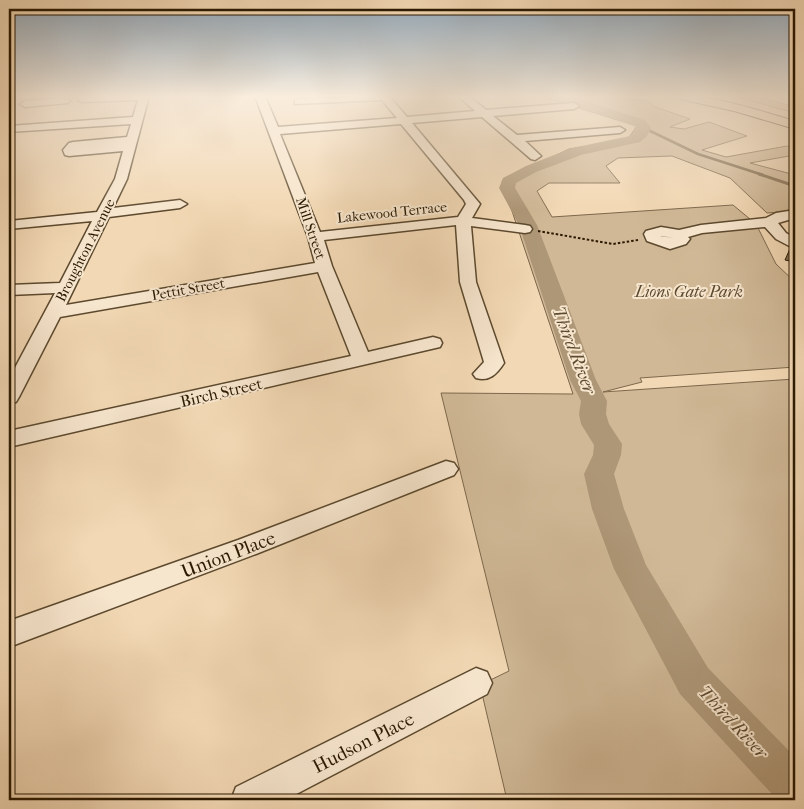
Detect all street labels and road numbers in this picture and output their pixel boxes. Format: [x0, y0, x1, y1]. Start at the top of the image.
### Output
street label: Mill Street [292, 195, 329, 261]
street label: Broughton Avenue [52, 196, 119, 305]
street label: Lakewood Terrace [336, 198, 448, 227]
street label: Pettit Street [150, 275, 226, 304]
street label: Birch Street [178, 374, 264, 411]
street label: Union Place [178, 527, 279, 583]
street label: Hudson Place [309, 708, 418, 778]

